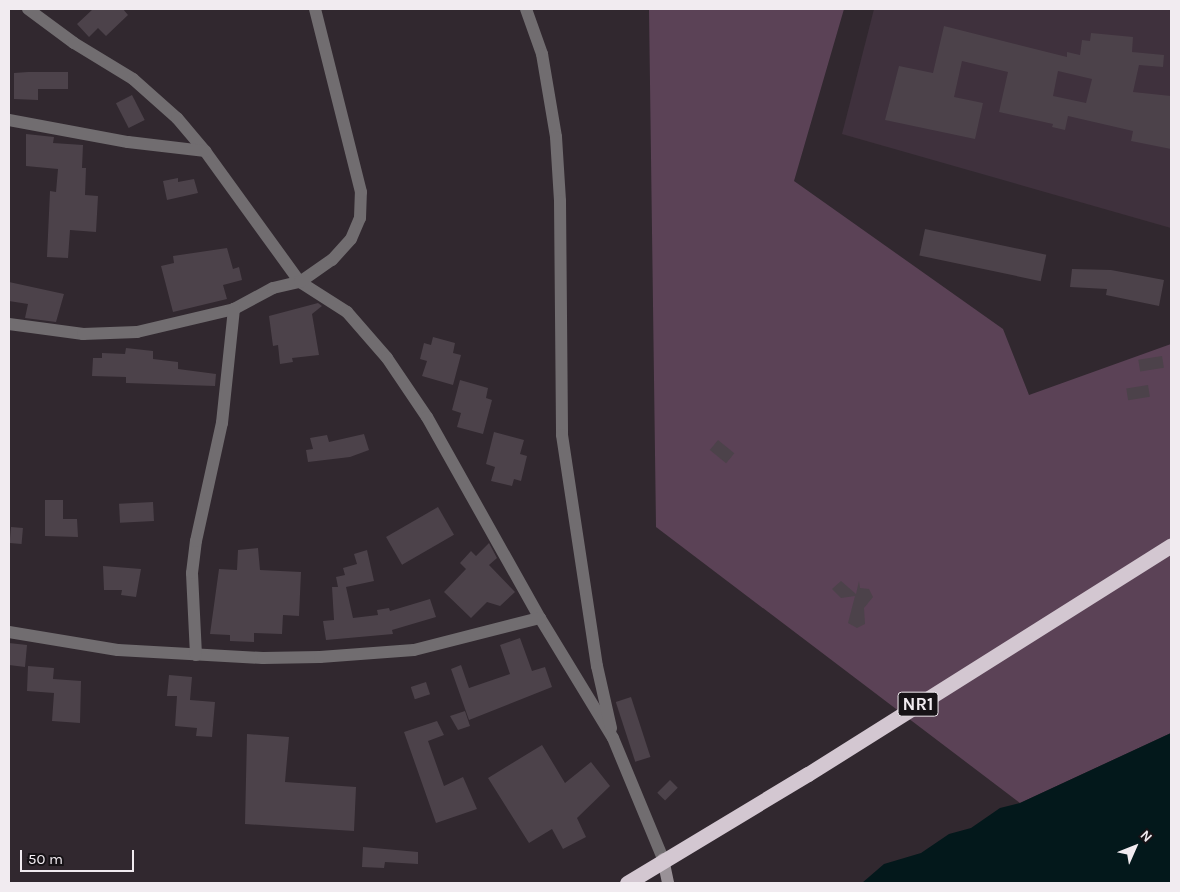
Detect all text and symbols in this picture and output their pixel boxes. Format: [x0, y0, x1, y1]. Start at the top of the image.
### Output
road number: NR1 [897, 689, 939, 720]
north arrow [1110, 822, 1160, 872]
text: N [1137, 827, 1156, 846]
scale bar [22, 840, 136, 872]
text: 50 m [28, 850, 63, 868]

